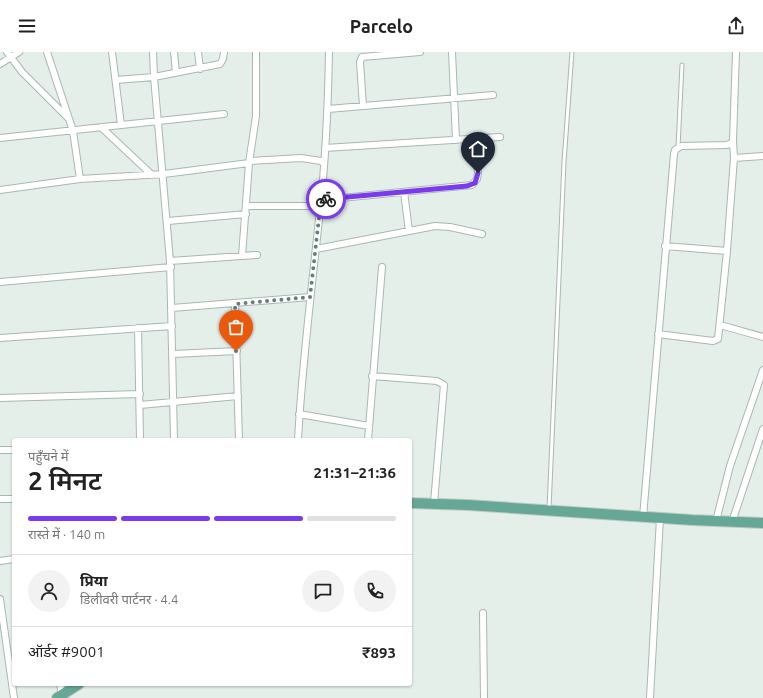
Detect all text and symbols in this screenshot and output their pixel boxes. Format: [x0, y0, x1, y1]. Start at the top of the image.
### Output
icon: menu [16, 15, 38, 37]
icon: share [725, 15, 747, 37]
text: Parcelo [350, 16, 413, 36]
pin [461, 132, 495, 173]
icon: home [467, 138, 489, 160]
courier [306, 179, 346, 219]
icon: bike [315, 188, 337, 210]
pin [219, 310, 253, 351]
icon: bag [225, 316, 247, 338]
text: पहुँचने में [28, 449, 69, 463]
text: 21:31–21:36 [313, 464, 396, 481]
text: 2 मिनट [28, 466, 102, 495]
text: रास्ते में · 140 m [28, 527, 105, 541]
button: person [28, 570, 70, 612]
button: chat [302, 570, 344, 612]
button: phone [354, 570, 396, 612]
text: प्रिया [80, 572, 108, 589]
text: डिलीवरी पार्टनर · 4.4 [80, 592, 178, 606]
text: ऑर्डर #9001 [28, 643, 105, 660]
text: ₹893 [362, 644, 396, 661]

